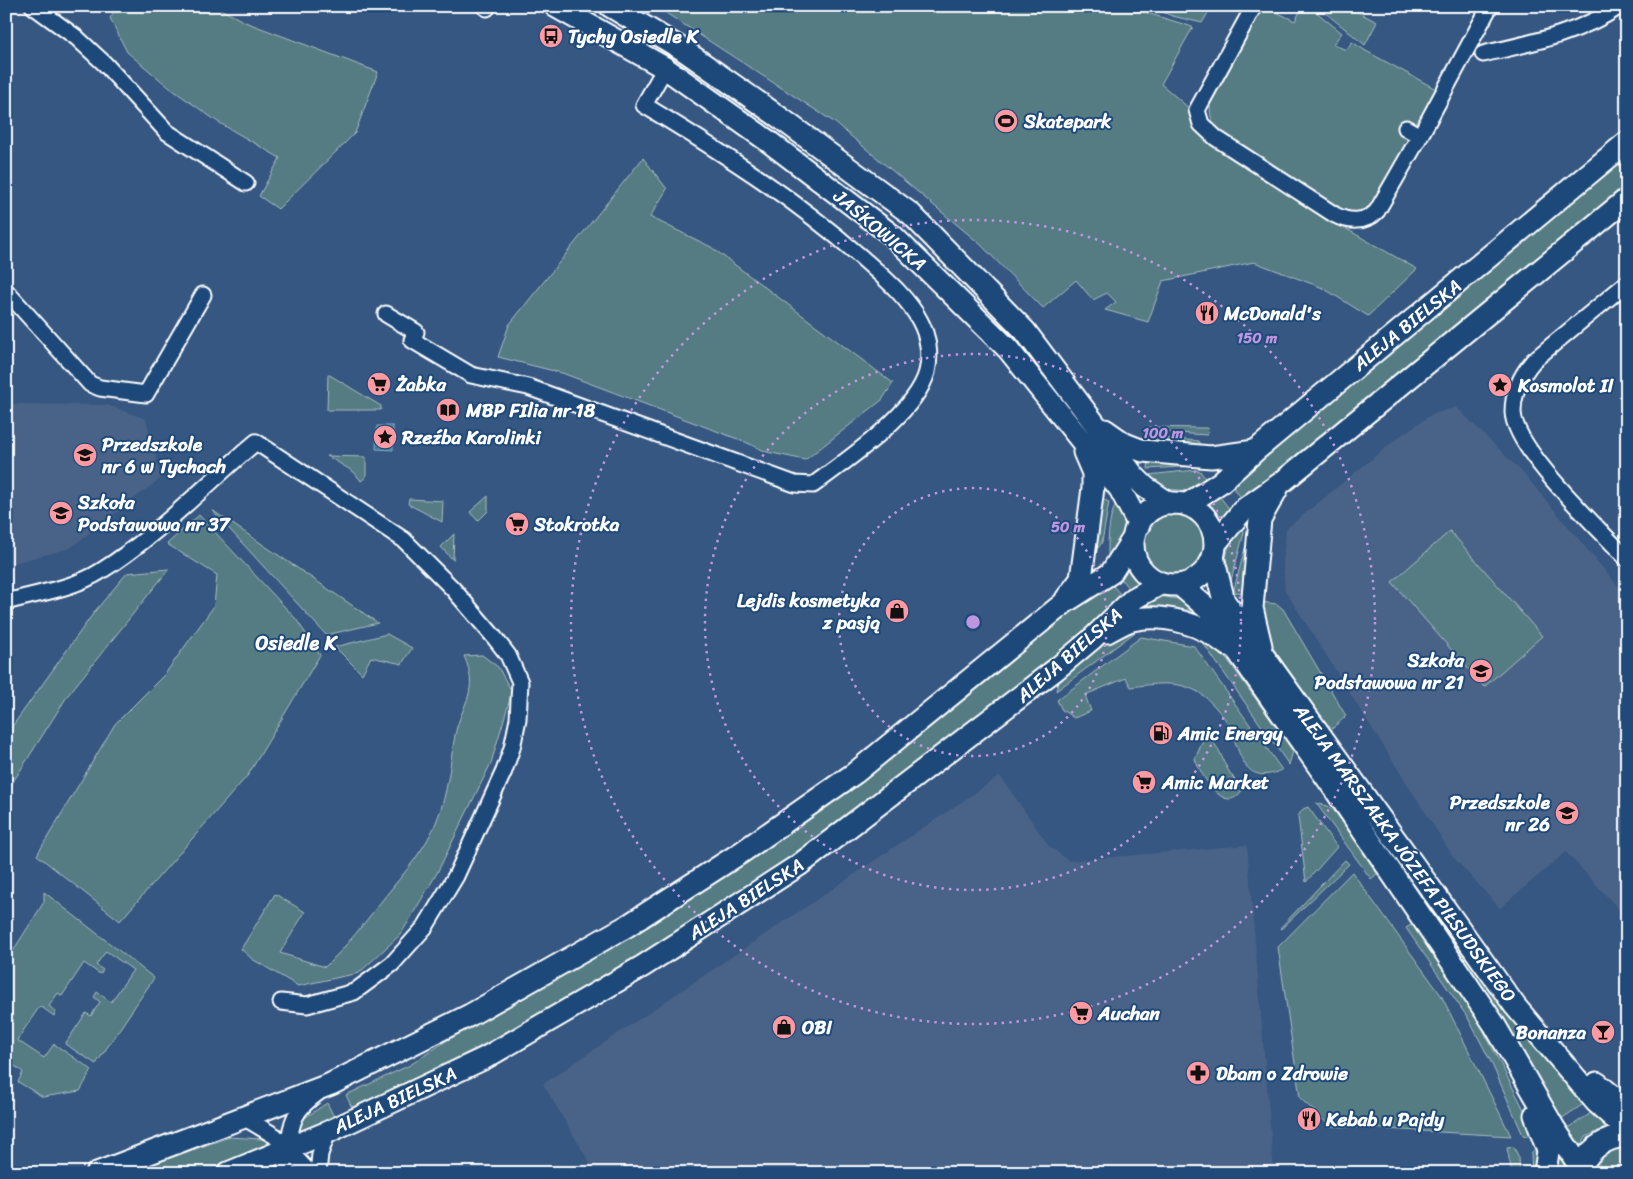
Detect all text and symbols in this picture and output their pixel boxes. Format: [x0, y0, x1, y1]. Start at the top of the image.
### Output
place label: Tychy Osiedle K [568, 20, 700, 53]
bus stop icon: Tychy Osiedle K [538, 23, 564, 49]
place label: Skatepark [1023, 105, 1112, 138]
sports icon: Skatepark [993, 108, 1019, 134]
street label: JAŚKOWICKA [825, 180, 934, 279]
street label: ALEJA BIELSKA [1344, 270, 1469, 380]
place label: McDonald's [1223, 297, 1322, 330]
restaurant icon: McDonald's [1194, 300, 1220, 326]
text: 150 m [1237, 325, 1278, 351]
place label: Żabka [395, 368, 446, 401]
place label: Kosmolot II [1517, 369, 1615, 402]
supermarket icon: Żabka [366, 371, 392, 397]
place icon: Kosmolot II [1487, 372, 1513, 398]
place label: MBP FIlia nr 18 [465, 394, 596, 427]
library icon: MBP FIlia nr 18 [435, 397, 461, 423]
text: 100 m [1143, 420, 1184, 446]
place label: Rzeźba Karolinki [401, 421, 541, 454]
place icon: Rzeźba Karolinki [372, 424, 398, 450]
place label: Przedszkole nr 6 w Tychach [101, 428, 226, 483]
school or university icon: Przedszkole nr 6 w Tychach [72, 442, 98, 468]
place label: Szkoła Podstawowa nr 37 [77, 486, 232, 541]
school or university icon: Szkoła Podstawowa nr 37 [48, 500, 74, 526]
place label: Stokrotka [533, 508, 620, 541]
supermarket icon: Stokrotka [504, 511, 530, 537]
text: 50 m [1051, 514, 1086, 540]
place label: Lejdis kosmetyka z pasją [737, 584, 880, 639]
shop icon: Lejdis kosmetyka z pasją [884, 598, 910, 624]
street label: ALEJA BIELSKA [1007, 599, 1130, 712]
centre of rings [964, 613, 982, 631]
district label: Osiedle K [255, 626, 338, 661]
place label: Szkoła Podstawowa nr 21 [1315, 644, 1464, 699]
school or university icon: Szkoła Podstawowa nr 21 [1468, 658, 1494, 684]
street label: ALEJA MARSZAŁKA JÓZEFA PIŁSUDSKIEGO [1284, 696, 1525, 1009]
place label: Amic Energy [1177, 717, 1284, 750]
fuel station icon: Amic Energy [1148, 720, 1174, 746]
place label: Amic Market [1161, 766, 1270, 799]
supermarket icon: Amic Market [1131, 769, 1157, 795]
place label: Przedszkole nr 26 [1450, 786, 1551, 841]
school or university icon: Przedszkole nr 26 [1554, 800, 1580, 826]
street label: ALEJA BIELSKA [681, 849, 811, 950]
place label: Auchan [1097, 997, 1161, 1030]
supermarket icon: Auchan [1068, 1000, 1094, 1026]
place label: OBI [802, 1011, 833, 1044]
shop icon: OBI [771, 1014, 797, 1040]
place label: Bonanza [1516, 1016, 1586, 1049]
bar icon: Bonanza [1590, 1019, 1616, 1045]
street label: ALEJA BIELSKA [327, 1057, 462, 1143]
place label: Dbam o Zdrowie [1216, 1057, 1348, 1090]
pharmacy icon: Dbam o Zdrowie [1185, 1060, 1211, 1086]
place label: Kebab u Pajdy [1325, 1103, 1445, 1136]
restaurant icon: Kebab u Pajdy [1296, 1106, 1322, 1132]

